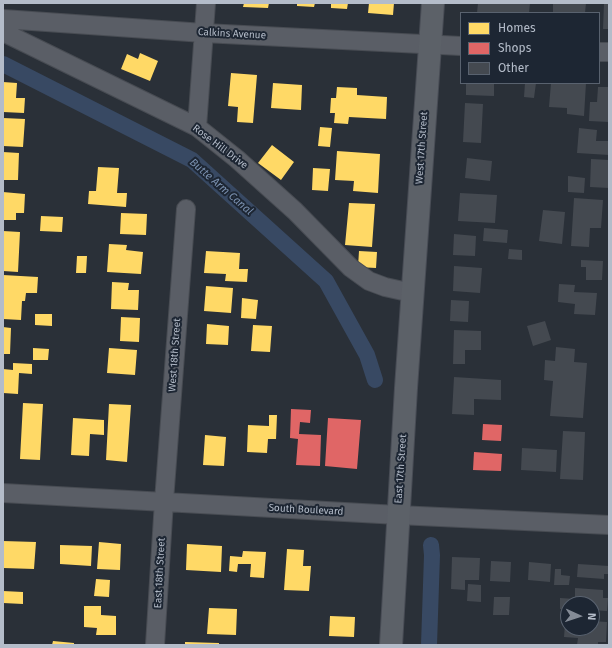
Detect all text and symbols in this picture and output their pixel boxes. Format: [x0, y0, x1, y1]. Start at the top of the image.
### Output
legend [460, 12, 600, 84]
text: Homes [498, 21, 536, 35]
street label: Calkins Avenue [198, 26, 266, 42]
text: Shops [498, 41, 531, 55]
text: Other [498, 61, 529, 75]
street label: West 17th Street [413, 111, 431, 185]
street label: Rose Hill Drive [190, 122, 250, 172]
water label: Butte Arm Canal [187, 156, 255, 218]
street label: West 18th Street [166, 318, 184, 392]
street label: East 17th Street [393, 434, 409, 504]
street label: South Boulevard [268, 502, 344, 518]
street label: East 18th Street [152, 537, 168, 609]
north arrow [560, 596, 600, 636]
text: N [585, 613, 598, 621]

